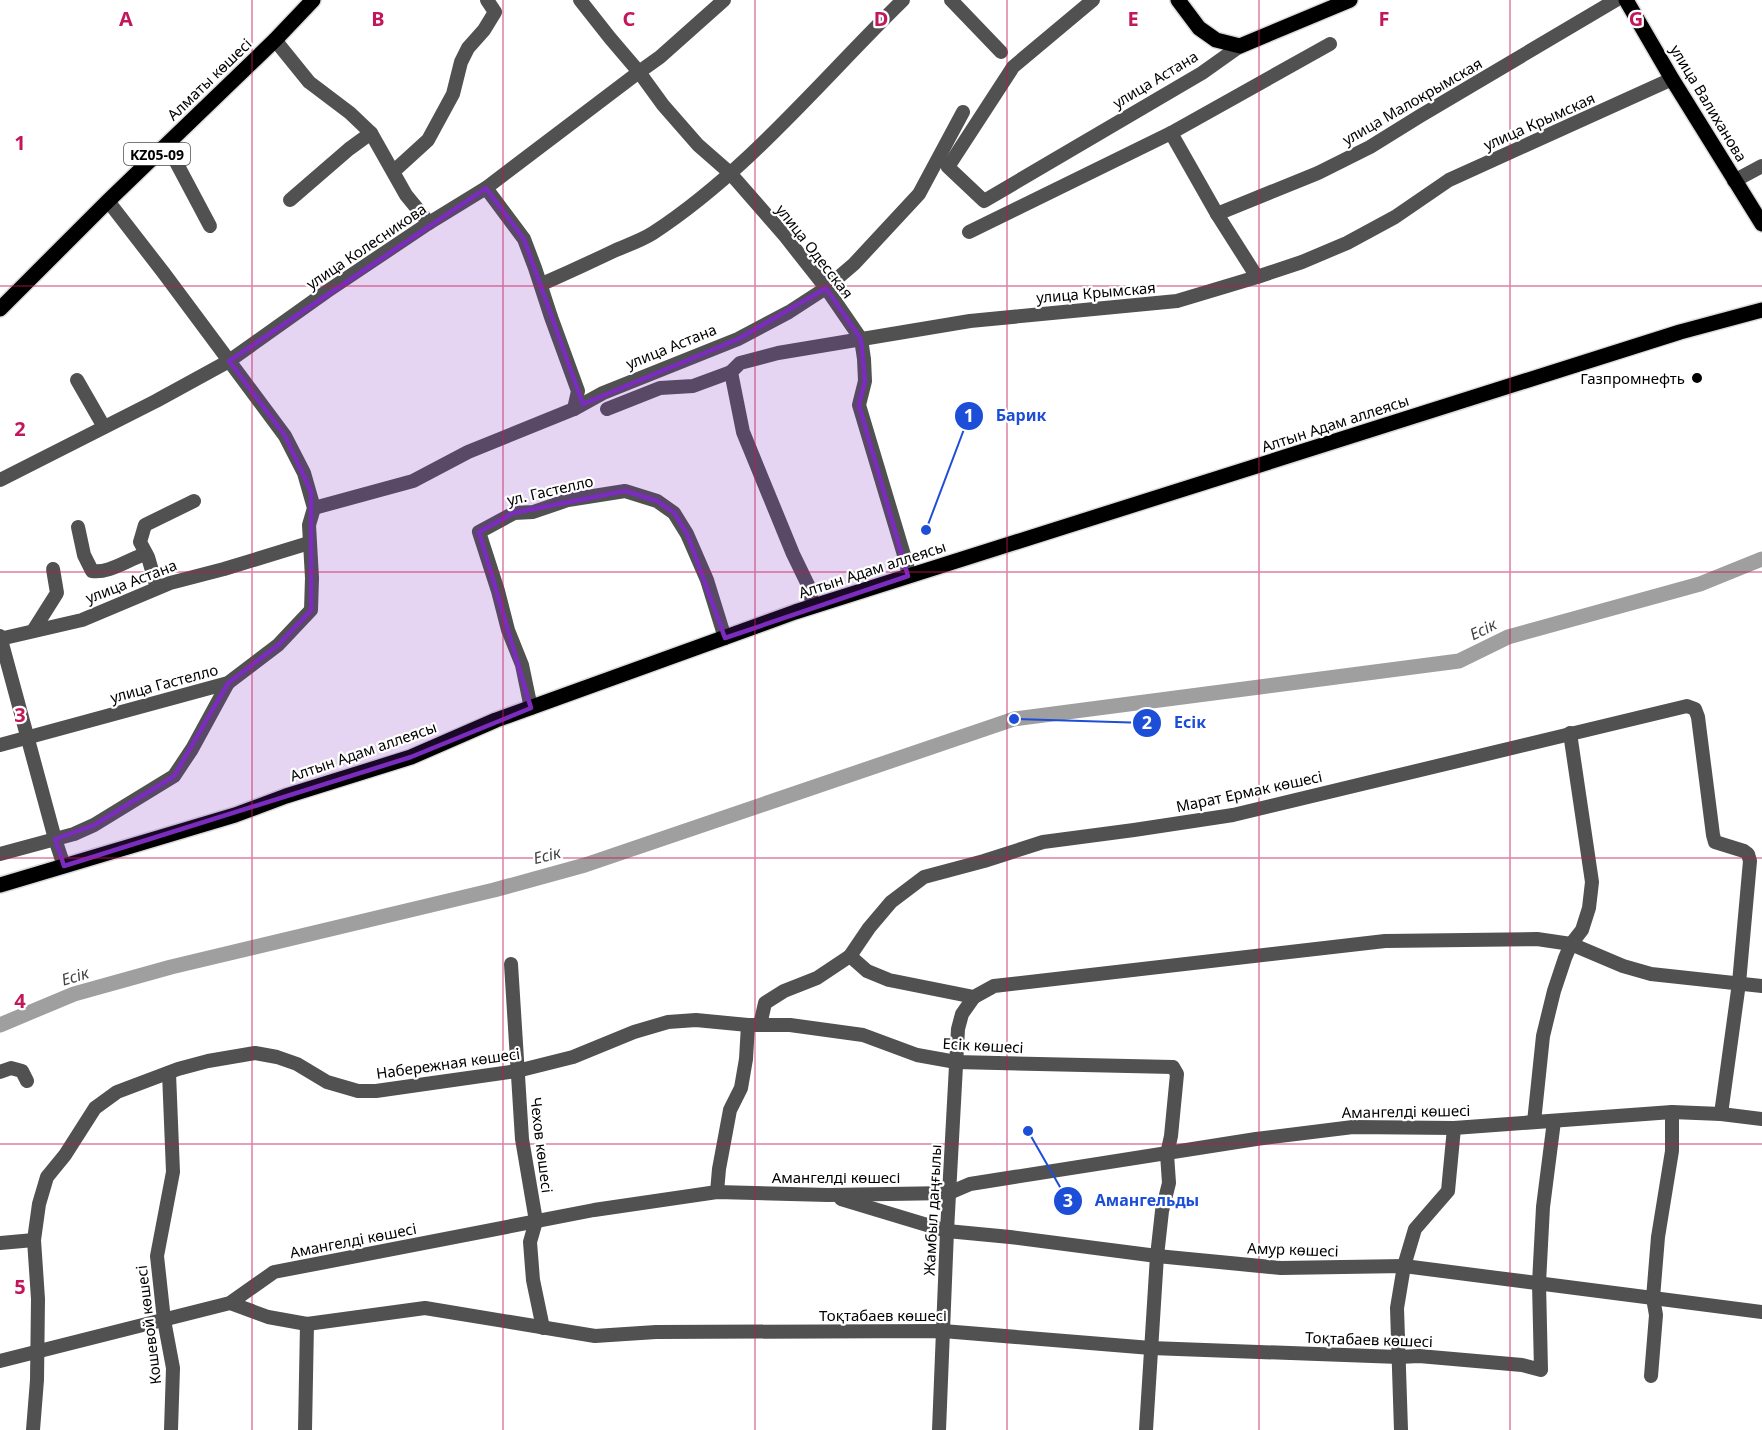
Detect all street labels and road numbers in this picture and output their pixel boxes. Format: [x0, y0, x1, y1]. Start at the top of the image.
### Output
street label: Алматы көшесі [162, 34, 256, 124]
street label: улица Валиханова [1666, 41, 1752, 165]
street label: улица Астана [1109, 46, 1201, 112]
street label: улица Малокрымская [1339, 53, 1485, 149]
street label: улица Крымская [1480, 87, 1598, 155]
road number: KZ05-09 [124, 143, 190, 165]
street label: улица Колесникова [302, 198, 430, 294]
street label: улица Одесская [772, 200, 858, 302]
street label: улица Крымская [1035, 277, 1157, 307]
street label: улица Астана [623, 319, 719, 373]
street label: Алтын Адам аллеясы [1259, 390, 1411, 456]
street label: ул. Гастелло [505, 470, 595, 510]
street label: Алтын Адам аллеясы [796, 536, 948, 602]
street label: улица Астана [83, 554, 179, 608]
street label: улица Гастелло [108, 659, 220, 707]
street label: Алтын Адам аллеясы [287, 717, 439, 785]
street label: Марат Ермак көшесі [1174, 766, 1324, 816]
street label: Есік көшесі [942, 1033, 1024, 1057]
street label: Набережная көшесі [375, 1043, 521, 1083]
street label: Чехов көшесі [526, 1096, 558, 1194]
street label: Амангелді көшесі [1341, 1100, 1471, 1122]
street label: Жамбыл даңғылы [919, 1144, 945, 1276]
street label: Амангелді көшесі [772, 1167, 900, 1187]
street label: Амангелді көшесі [288, 1218, 418, 1262]
street label: Амур көшесі [1247, 1237, 1339, 1261]
street label: Кошевой көшесі [131, 1264, 165, 1386]
street label: Тоқтабаев көшесі [819, 1305, 947, 1325]
street label: Тоқтабаев көшесі [1305, 1327, 1433, 1351]

